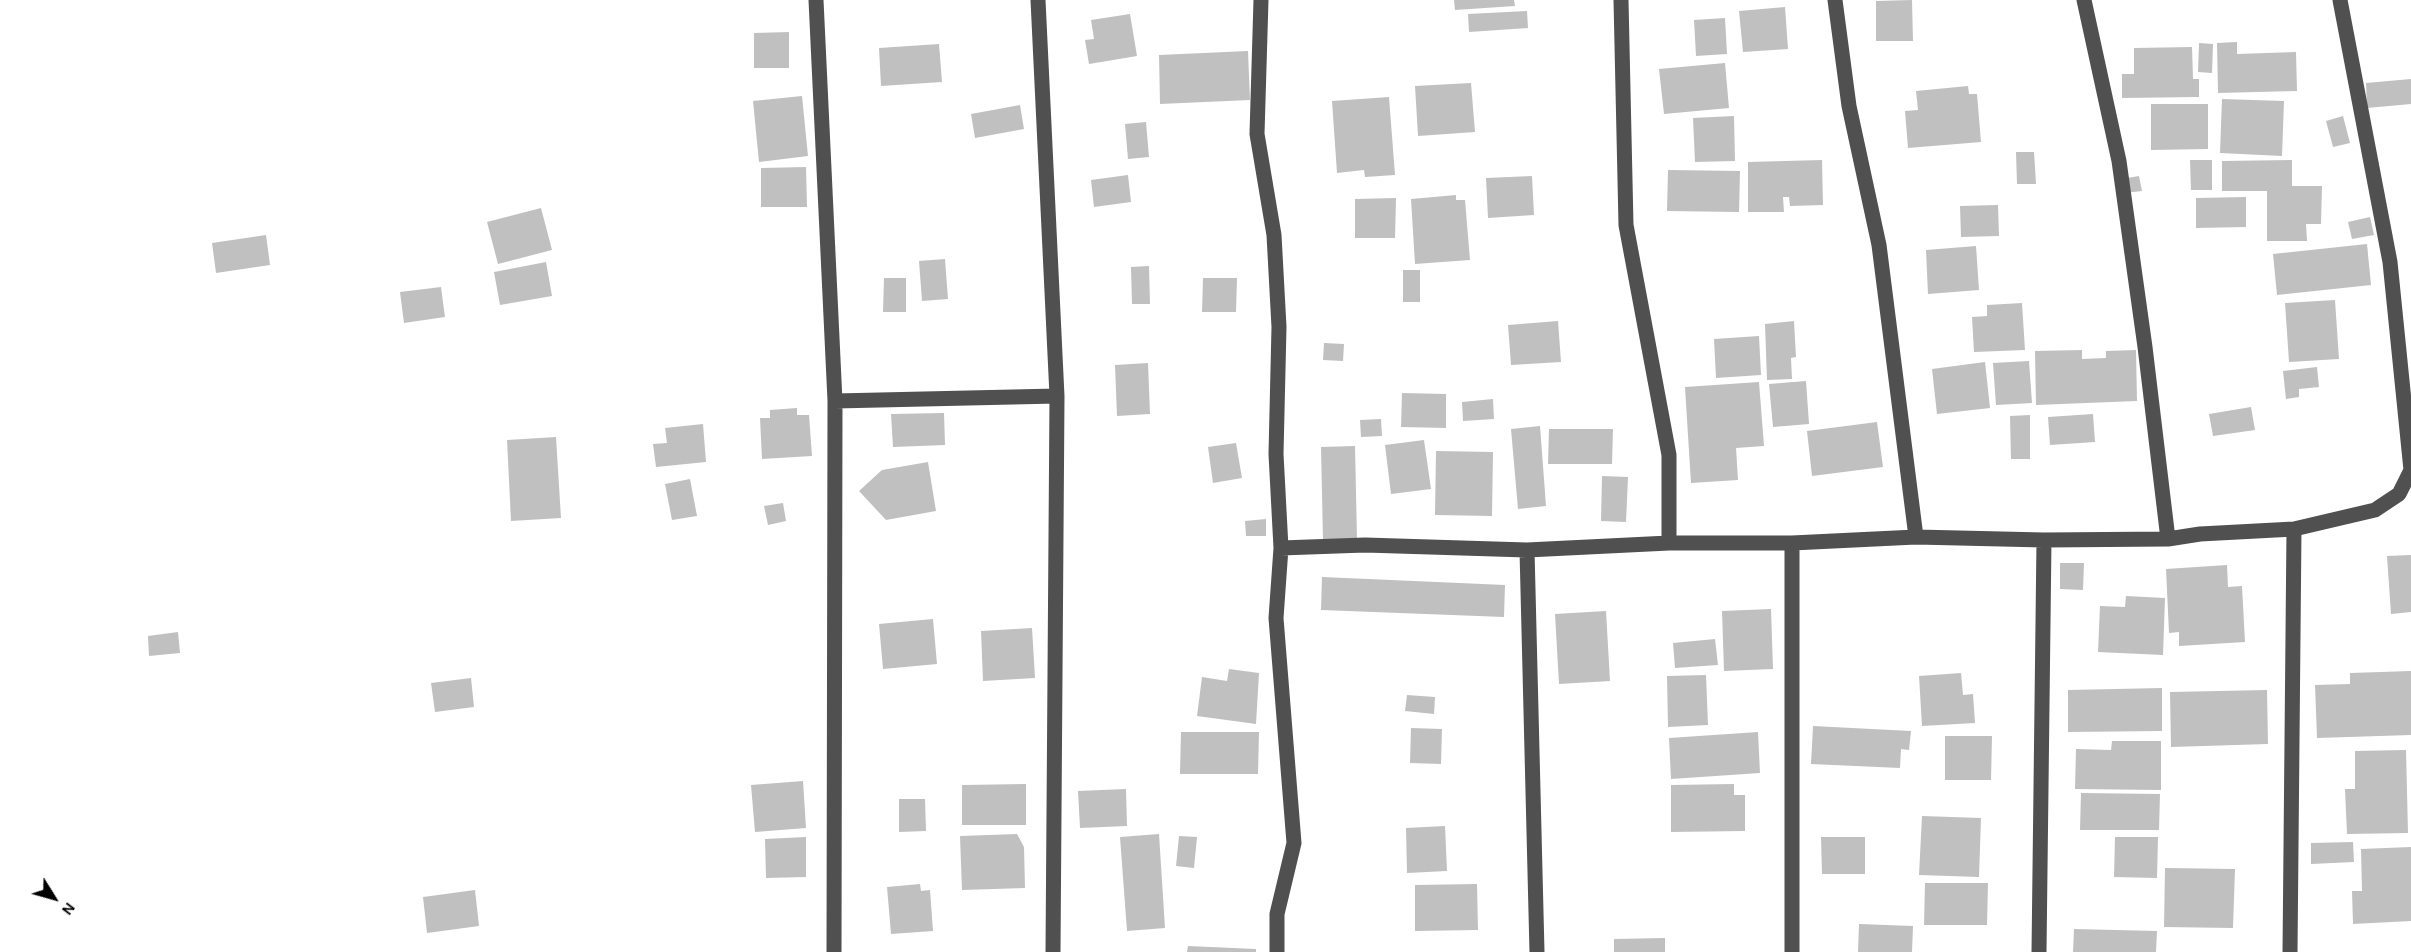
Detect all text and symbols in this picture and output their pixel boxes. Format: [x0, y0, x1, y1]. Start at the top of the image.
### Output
north arrow [24, 868, 84, 928]
text: N [58, 899, 80, 919]

